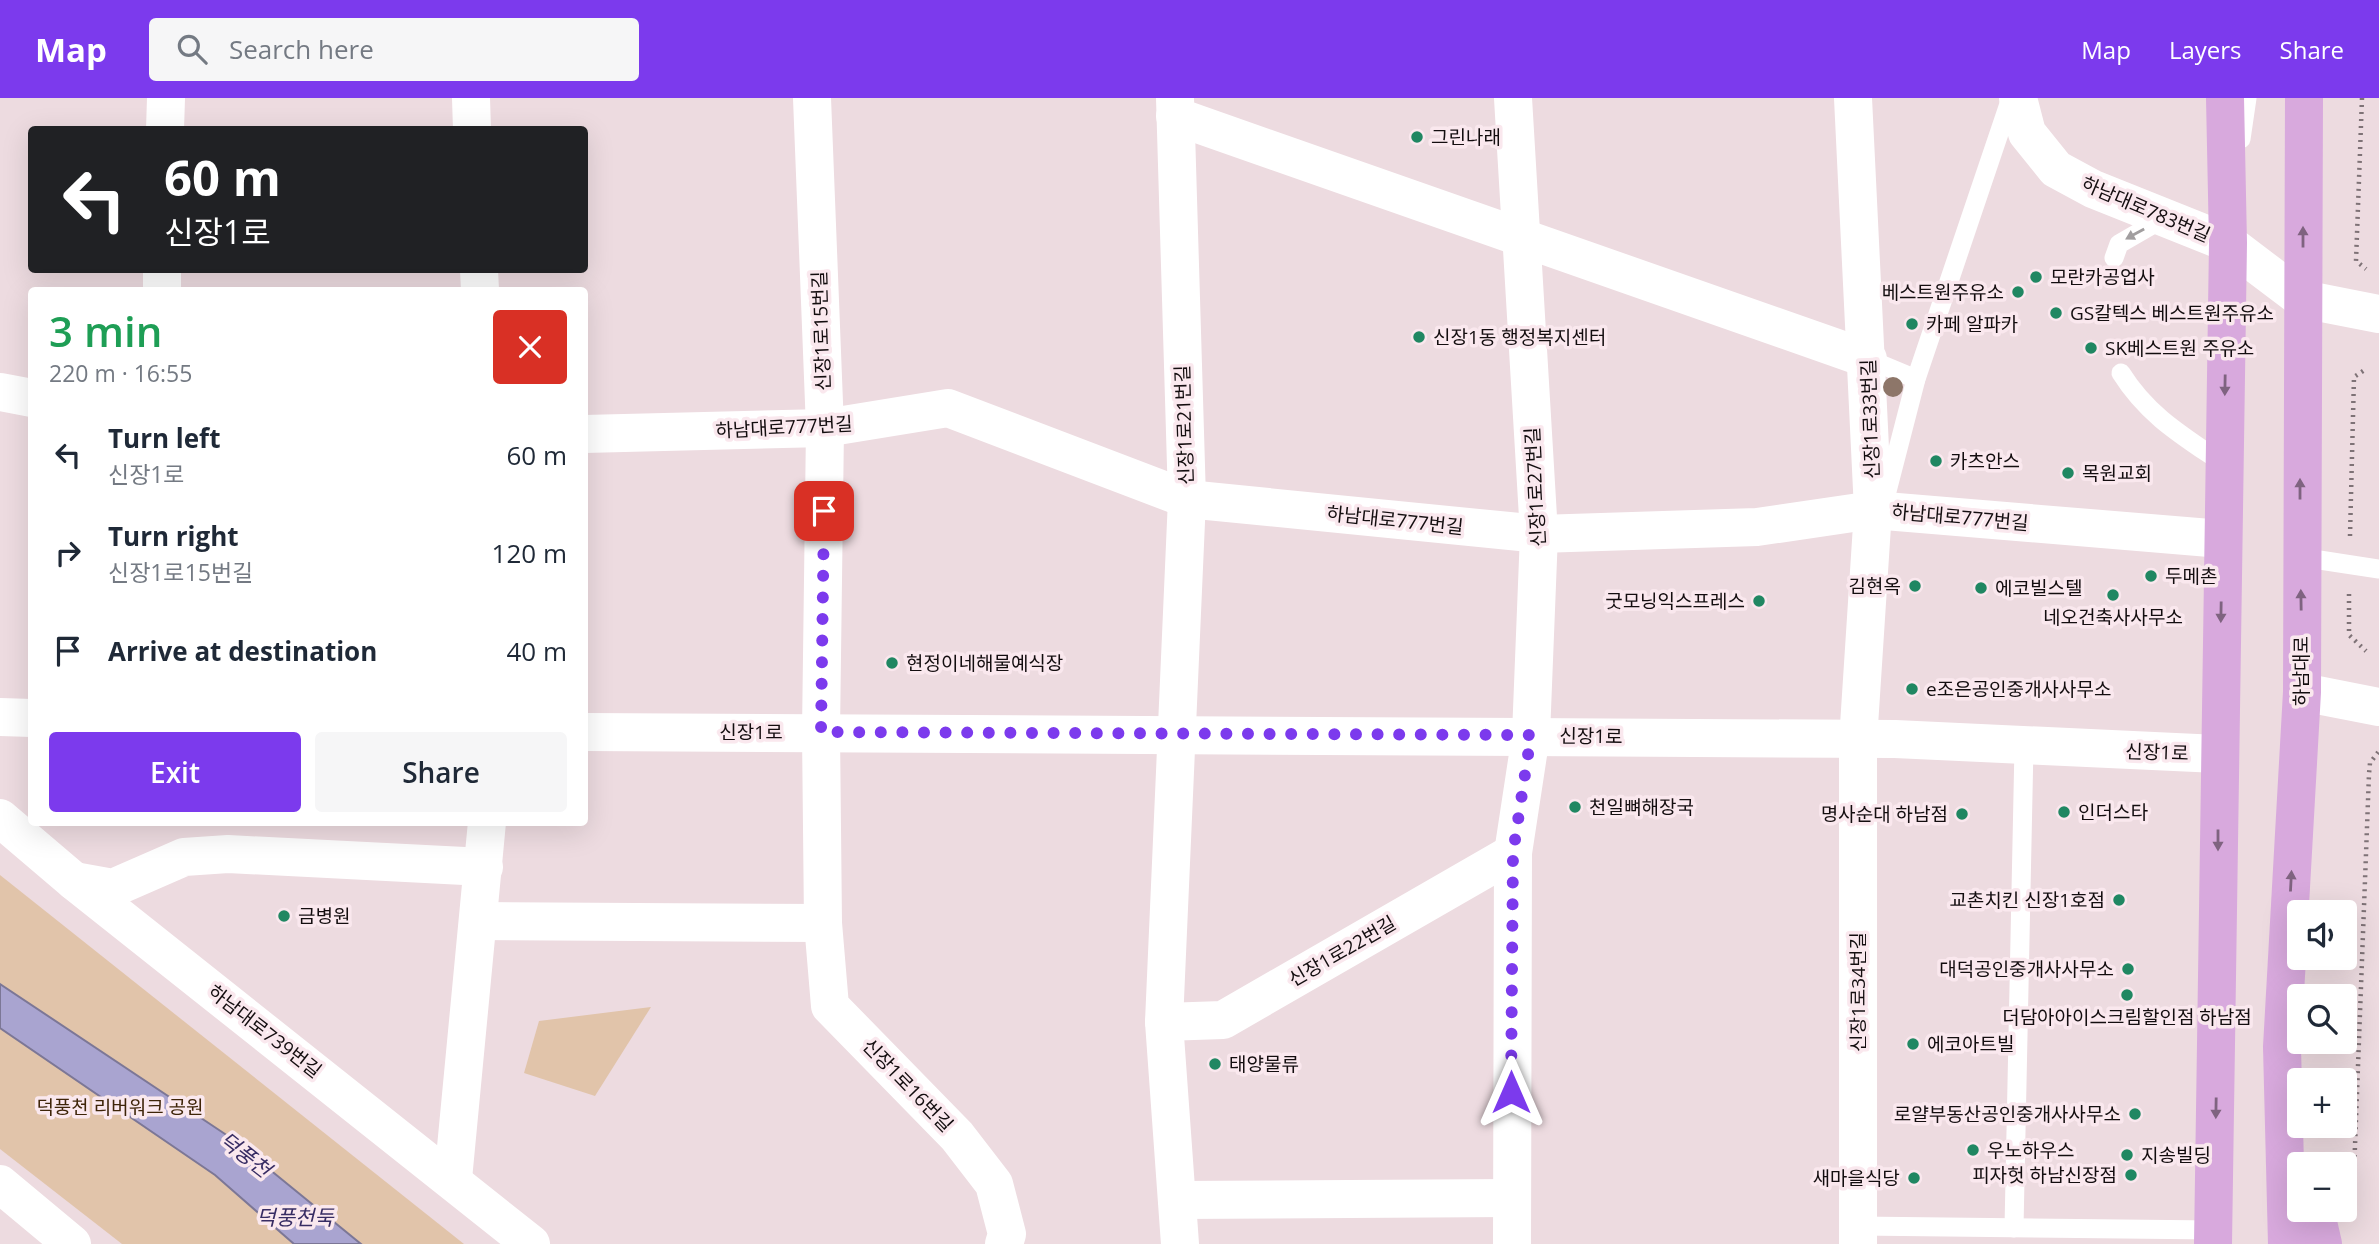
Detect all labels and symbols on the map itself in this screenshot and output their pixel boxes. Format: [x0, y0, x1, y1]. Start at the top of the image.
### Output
place label: 그린나래 [1431, 124, 1501, 150]
marker: 그린나래 [1409, 129, 1425, 145]
street label: 하남대로783번길 [2078, 170, 2214, 248]
one-way arrow [2297, 226, 2308, 248]
one-way arrow [2126, 228, 2145, 240]
place label: 모란카공업사 [2050, 264, 2155, 290]
marker: 모란카공업사 [2028, 269, 2044, 285]
street label: 신장1로15번길 [806, 271, 836, 391]
place label: 베스트원주유소 [1882, 279, 2004, 305]
marker: 베스트원주유소 [2010, 284, 2026, 300]
place label: GS칼텍스 베스트원주유소 [2070, 300, 2274, 326]
marker: GS칼텍스 베스트원주유소 [2048, 305, 2064, 321]
place label: 카페 알파카 [1926, 311, 2018, 337]
marker: 카페 알파카 [1904, 316, 1920, 332]
place label: 신장1동 행정복지센터 [1433, 324, 1606, 350]
marker: 신장1동 행정복지센터 [1411, 329, 1427, 345]
place label: SK베스트원 주유소 [2105, 335, 2254, 361]
marker: SK베스트원 주유소 [2083, 340, 2099, 356]
street label: 신장1로33번길 [1855, 359, 1885, 479]
street label: 신장1로21번길 [1169, 365, 1199, 485]
one-way arrow [2219, 374, 2231, 396]
street label: 하남대로777번길 [715, 410, 853, 444]
street label: 신장1로27번길 [1519, 426, 1551, 548]
place label: 카츠안스 [1950, 448, 2020, 474]
marker: 카츠안스 [1928, 453, 1944, 469]
place label: 목원교회 [2082, 460, 2152, 486]
marker: 목원교회 [2060, 465, 2076, 481]
one-way arrow [2295, 478, 2306, 500]
pin [794, 481, 854, 541]
street label: 하남대로777번길 [1890, 498, 2030, 536]
street label: 하남대로777번길 [1325, 500, 1465, 540]
place label: 두메촌 [2165, 563, 2217, 589]
marker: 두메촌 [2143, 568, 2159, 584]
place label: 김현옥 [1849, 573, 1901, 599]
place label: 에코빌스텔 [1995, 575, 2082, 601]
marker: 김현옥 [1907, 578, 1923, 594]
marker: 에코빌스텔 [1973, 580, 1989, 596]
marker: 네오건축사사무소 [2105, 587, 2121, 603]
place label: 굿모닝익스프레스 [1605, 588, 1745, 614]
one-way arrow [2295, 589, 2306, 611]
marker: 굿모닝익스프레스 [1751, 593, 1767, 609]
one-way arrow [2215, 602, 2226, 624]
place label: 네오건축사사무소 [2043, 604, 2183, 630]
street label: 하남대로 [2288, 636, 2314, 706]
place label: 현정이네해물예식장 [906, 650, 1063, 676]
marker: 현정이네해물예식장 [884, 655, 900, 671]
place label: e조은공인중개사사무소 [1926, 676, 2111, 702]
marker: e조은공인중개사사무소 [1904, 681, 1920, 697]
street label: 신장1로 [719, 719, 783, 745]
street label: 신장1로 [1559, 722, 1623, 750]
street label: 신장1로 [2125, 738, 2189, 766]
place label: 천일뼈해장국 [1589, 794, 1694, 820]
marker: 천일뼈해장국 [1567, 799, 1583, 815]
place label: 인더스타 [2078, 799, 2148, 825]
place label: 명사순대 하남점 [1821, 801, 1948, 827]
marker: 인더스타 [2056, 804, 2072, 820]
marker: 명사순대 하남점 [1954, 806, 1970, 822]
one-way arrow [2212, 829, 2224, 851]
one-way arrow [2286, 869, 2297, 891]
place label: 교촌치킨 신장1호점 [1949, 887, 2105, 913]
marker: 교촌치킨 신장1호점 [2111, 892, 2127, 908]
place label: 금병원 [298, 903, 350, 929]
marker: 금병원 [276, 908, 292, 924]
street label: 신장1로22번길 [1284, 910, 1400, 992]
street label: 신장1로34번길 [1845, 932, 1871, 1052]
place label: 대덕공인중개사사무소 [1939, 956, 2114, 982]
marker: 대덕공인중개사사무소 [2120, 961, 2136, 977]
street label: 하남대로739번길 [203, 978, 327, 1084]
marker: 더담아아이스크림할인점 하남점 [2119, 987, 2135, 1003]
place label: 더담아아이스크림할인점 하남점 [2002, 1004, 2252, 1030]
place label: 에코아트빌 [1927, 1031, 2014, 1057]
street label: 신장1로16번길 [857, 1033, 959, 1137]
marker: 에코아트빌 [1905, 1036, 1921, 1052]
place label: 태양물류 [1229, 1051, 1299, 1077]
position arrow [1474, 1055, 1548, 1129]
marker: 태양물류 [1207, 1056, 1223, 1072]
park label: 덕풍천 리버워크 공원 [36, 1094, 204, 1120]
one-way arrow [2210, 1097, 2222, 1119]
place label: 로얄부동산공인중개사사무소 [1894, 1101, 2121, 1127]
marker: 로얄부동산공인중개사사무소 [2127, 1106, 2143, 1122]
water label: 덕풍천 [214, 1125, 279, 1185]
place label: 우노하우스 [1987, 1137, 2074, 1163]
marker: 우노하우스 [1965, 1142, 1981, 1158]
place label: 지송빌딩 [2141, 1142, 2211, 1168]
marker: 지송빌딩 [2119, 1147, 2135, 1163]
place label: 피자헛 하남신장점 [1972, 1162, 2117, 1188]
place label: 새마을식당 [1813, 1165, 1900, 1191]
marker: 피자헛 하남신장점 [2123, 1167, 2139, 1183]
marker: 새마을식당 [1906, 1170, 1922, 1186]
water label: 덕풍천둑 [256, 1203, 335, 1231]

